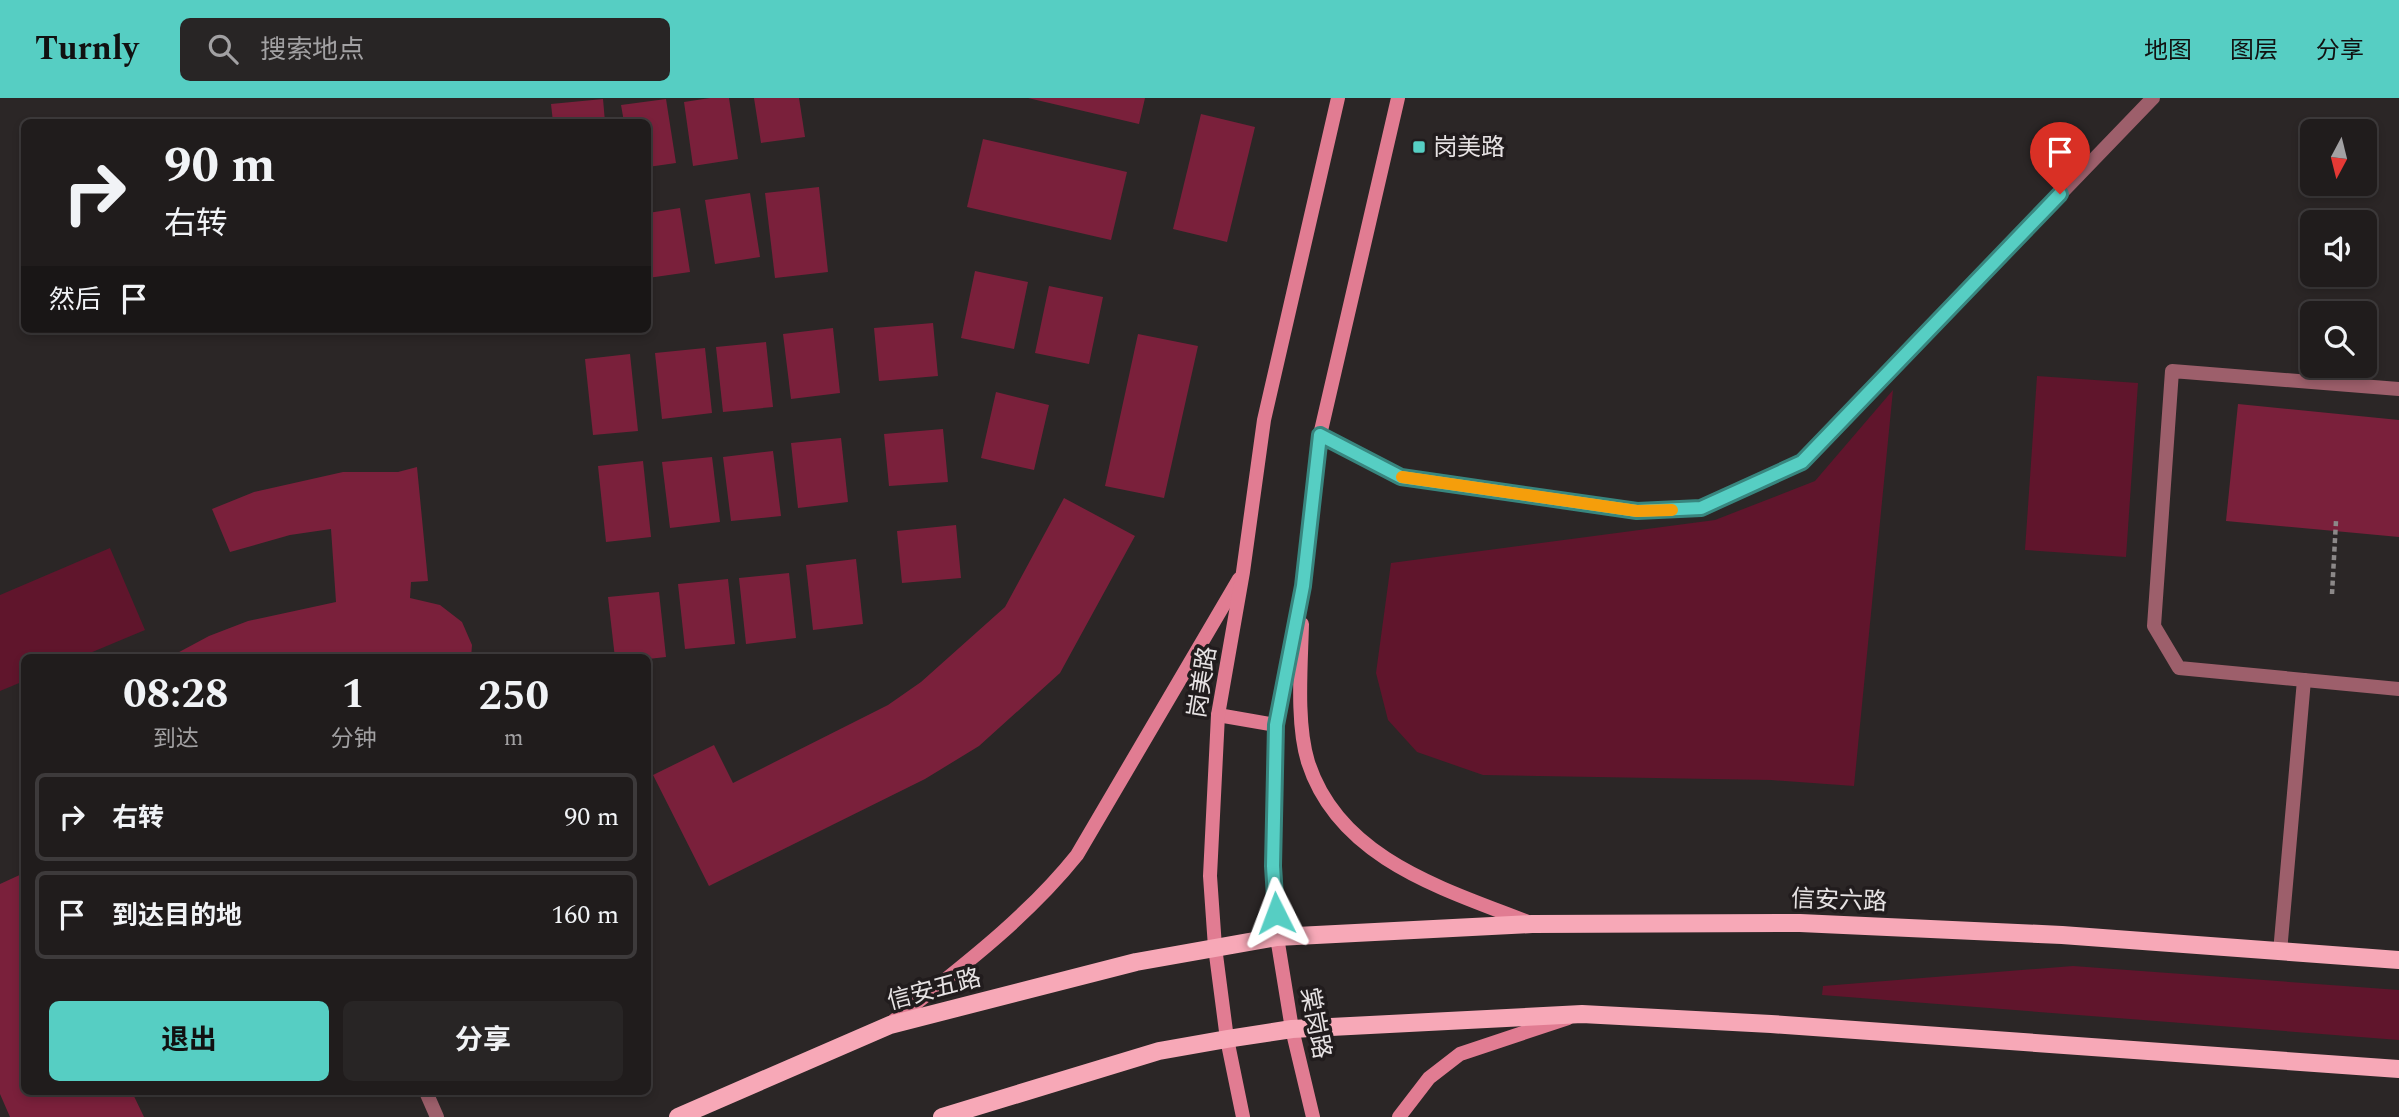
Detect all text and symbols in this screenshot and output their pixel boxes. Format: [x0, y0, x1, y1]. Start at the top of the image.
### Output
search box [180, 18, 670, 81]
text: Turnly [35, 24, 138, 74]
icon: search [204, 30, 242, 68]
text: 搜索地点 [260, 30, 364, 70]
text: 地图 [2144, 33, 2192, 69]
text: 图层 [2230, 33, 2278, 69]
text: 分享 [2316, 33, 2364, 69]
north arrow [2300, 119, 2376, 196]
map controls [2300, 119, 2377, 378]
pin [2030, 122, 2090, 194]
text: 90 m [164, 129, 275, 204]
place label: 岗美路 [1433, 130, 1505, 166]
icon: arrive [2041, 133, 2079, 171]
marker: 岗美路 [1411, 139, 1427, 155]
icon: right [49, 147, 140, 238]
text: 右转 [164, 200, 228, 249]
button: sound [2300, 210, 2377, 287]
text: 然后 [49, 280, 101, 320]
icon: arrive [115, 280, 153, 318]
button: search [2300, 301, 2377, 378]
street label: 岗美路 [1180, 644, 1226, 721]
text: 08:28 [123, 663, 228, 726]
text: 1 [342, 663, 365, 726]
text: 250 [478, 665, 549, 728]
text: m [504, 721, 524, 756]
text: 到达 [153, 722, 199, 757]
text: 分钟 [330, 722, 376, 757]
text: 90 m [564, 797, 619, 837]
icon: right [53, 798, 91, 836]
text: 右转 [112, 798, 164, 838]
position arrow [1239, 876, 1313, 950]
street label: 信安六路 [1790, 881, 1888, 921]
text: 160 m [551, 895, 619, 935]
icon: arrive [53, 896, 91, 934]
text: 到达目的地 [112, 896, 242, 936]
street label: 信安五路 [883, 960, 985, 1020]
street label: 棠岗路 [1290, 984, 1340, 1062]
button: 退出 [49, 1001, 329, 1081]
button: 分享 [343, 1001, 623, 1081]

